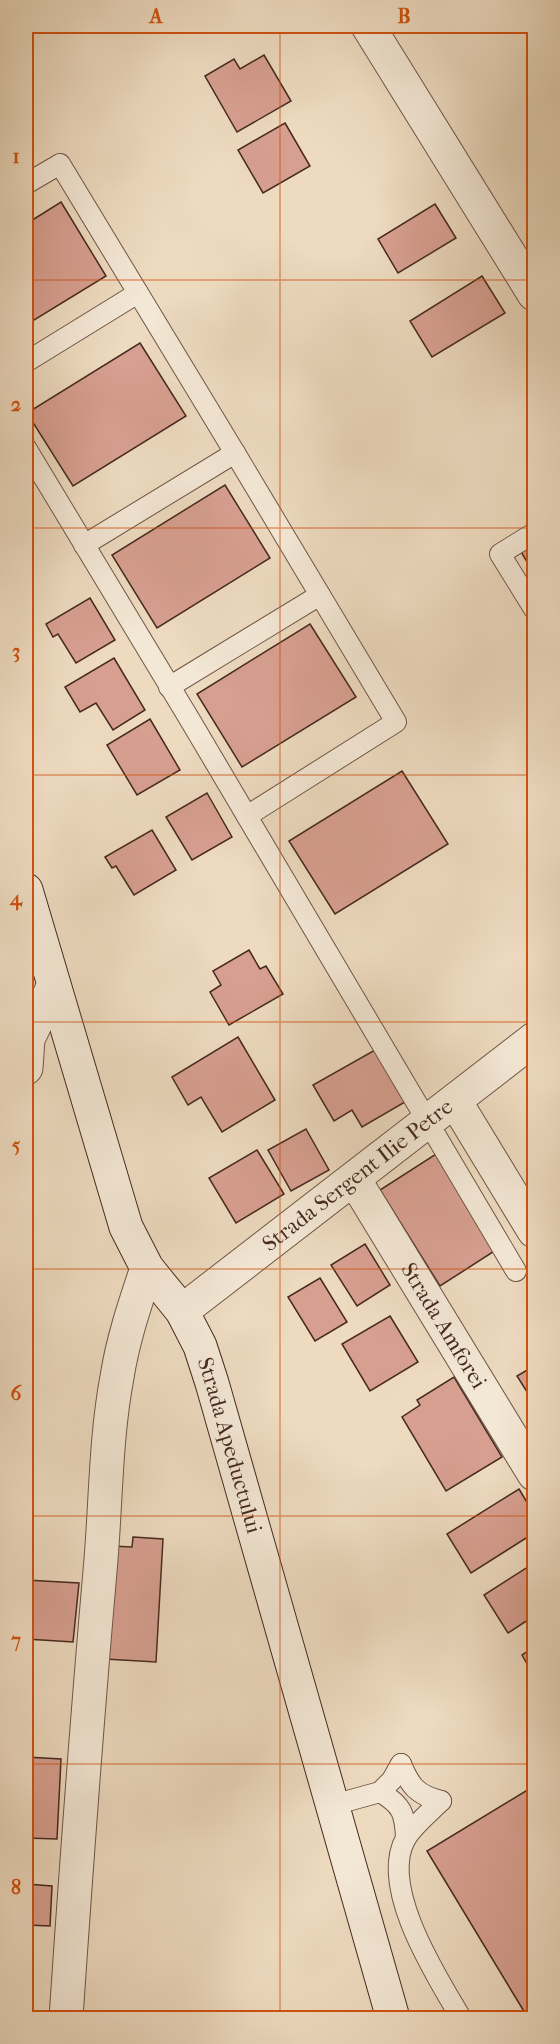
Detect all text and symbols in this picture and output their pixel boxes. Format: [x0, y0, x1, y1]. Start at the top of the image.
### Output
text: A [148, 5, 164, 28]
text: B [397, 5, 411, 28]
text: 1 [12, 145, 20, 168]
text: 2 [11, 393, 21, 416]
text: 3 [12, 640, 20, 663]
text: 4 [9, 887, 23, 911]
street label: Strada Sergent Ilie Petre [257, 1094, 458, 1257]
text: 5 [12, 1134, 21, 1157]
street label: Strada Amforei [395, 1258, 492, 1394]
street label: Strada Apeductului [192, 1354, 267, 1537]
text: 6 [11, 1382, 23, 1405]
text: 7 [10, 1629, 21, 1652]
text: 8 [11, 1876, 21, 1899]

